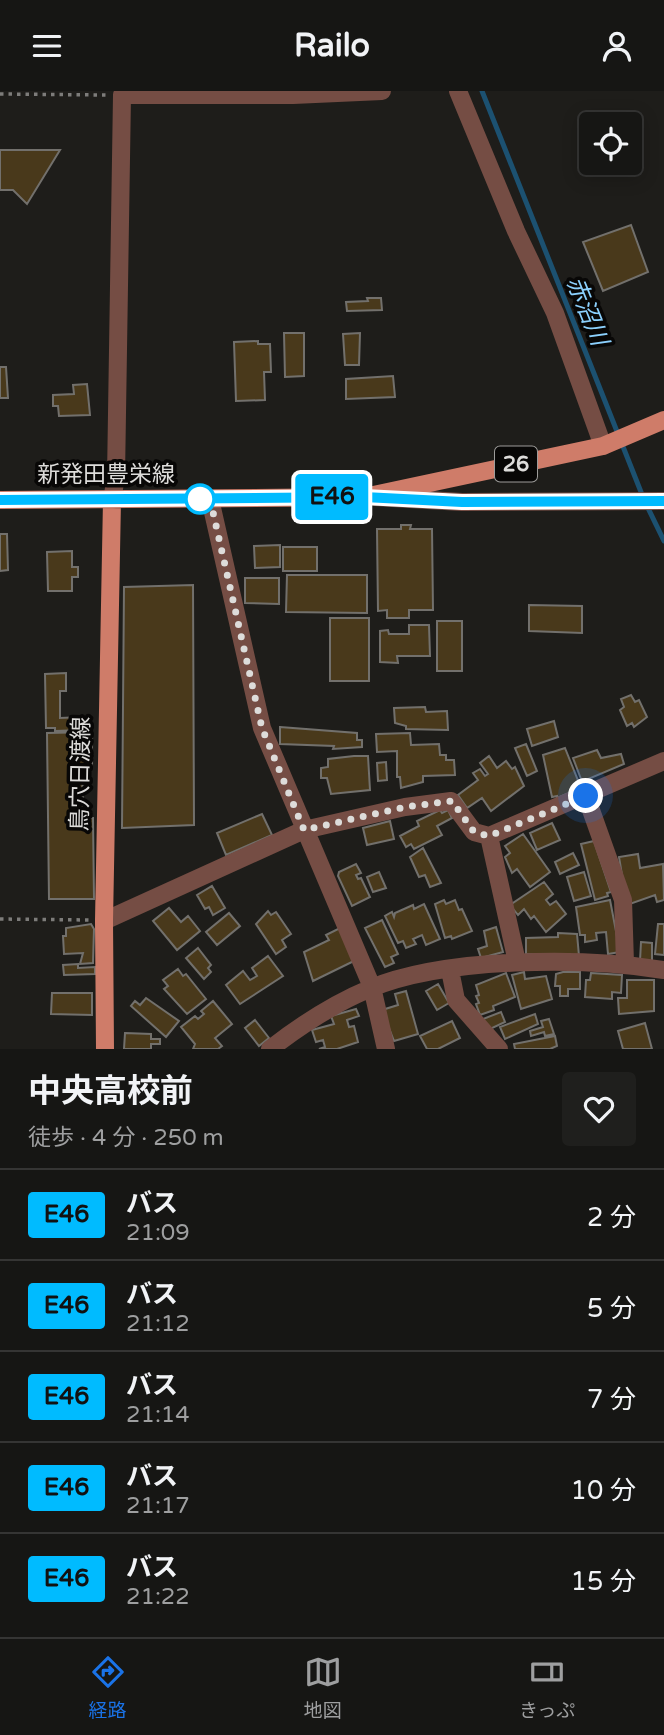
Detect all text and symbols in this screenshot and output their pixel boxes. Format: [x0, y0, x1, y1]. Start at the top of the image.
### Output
icon: menu [28, 27, 66, 65]
text: Railo [294, 27, 370, 65]
icon: person [598, 27, 636, 65]
map controls [579, 112, 642, 175]
button: locate [579, 112, 642, 175]
water label: 赤沼川 [560, 272, 615, 353]
road number: 26 [495, 447, 537, 481]
street label: 新発田豊栄線 [37, 461, 175, 489]
line badge: E46 [292, 474, 372, 520]
text: E46 [309, 482, 355, 511]
unlabelled marker [185, 484, 215, 514]
street label: 鳥穴日渡線 [66, 716, 96, 832]
your location [568, 778, 603, 813]
text: 中央高校前 [28, 1072, 193, 1111]
button: heart [562, 1072, 636, 1146]
text: 徒歩 · 4 分 · 250 m [28, 1124, 224, 1152]
text: バス [126, 1188, 178, 1219]
text: E46 [44, 1200, 89, 1229]
text: 2 分 [587, 1202, 636, 1233]
text: 21:09 [126, 1219, 190, 1247]
text: バス [126, 1279, 178, 1310]
text: E46 [44, 1291, 89, 1320]
text: 5 分 [587, 1293, 636, 1324]
text: 21:12 [126, 1310, 190, 1338]
text: バス [126, 1370, 178, 1401]
text: E46 [44, 1382, 89, 1411]
text: 7 分 [587, 1384, 636, 1415]
text: 21:14 [126, 1401, 190, 1429]
text: バス [126, 1461, 178, 1492]
text: E46 [44, 1473, 89, 1502]
text: 10 分 [571, 1475, 636, 1506]
text: 21:17 [126, 1492, 190, 1520]
text: バス [126, 1552, 178, 1583]
text: E46 [44, 1564, 89, 1593]
text: 15 分 [571, 1566, 636, 1597]
text: 21:22 [126, 1583, 190, 1611]
tab: 経路 [89, 1653, 127, 1722]
tab: 地図 [304, 1653, 342, 1722]
tab: きっぷ [519, 1653, 575, 1722]

